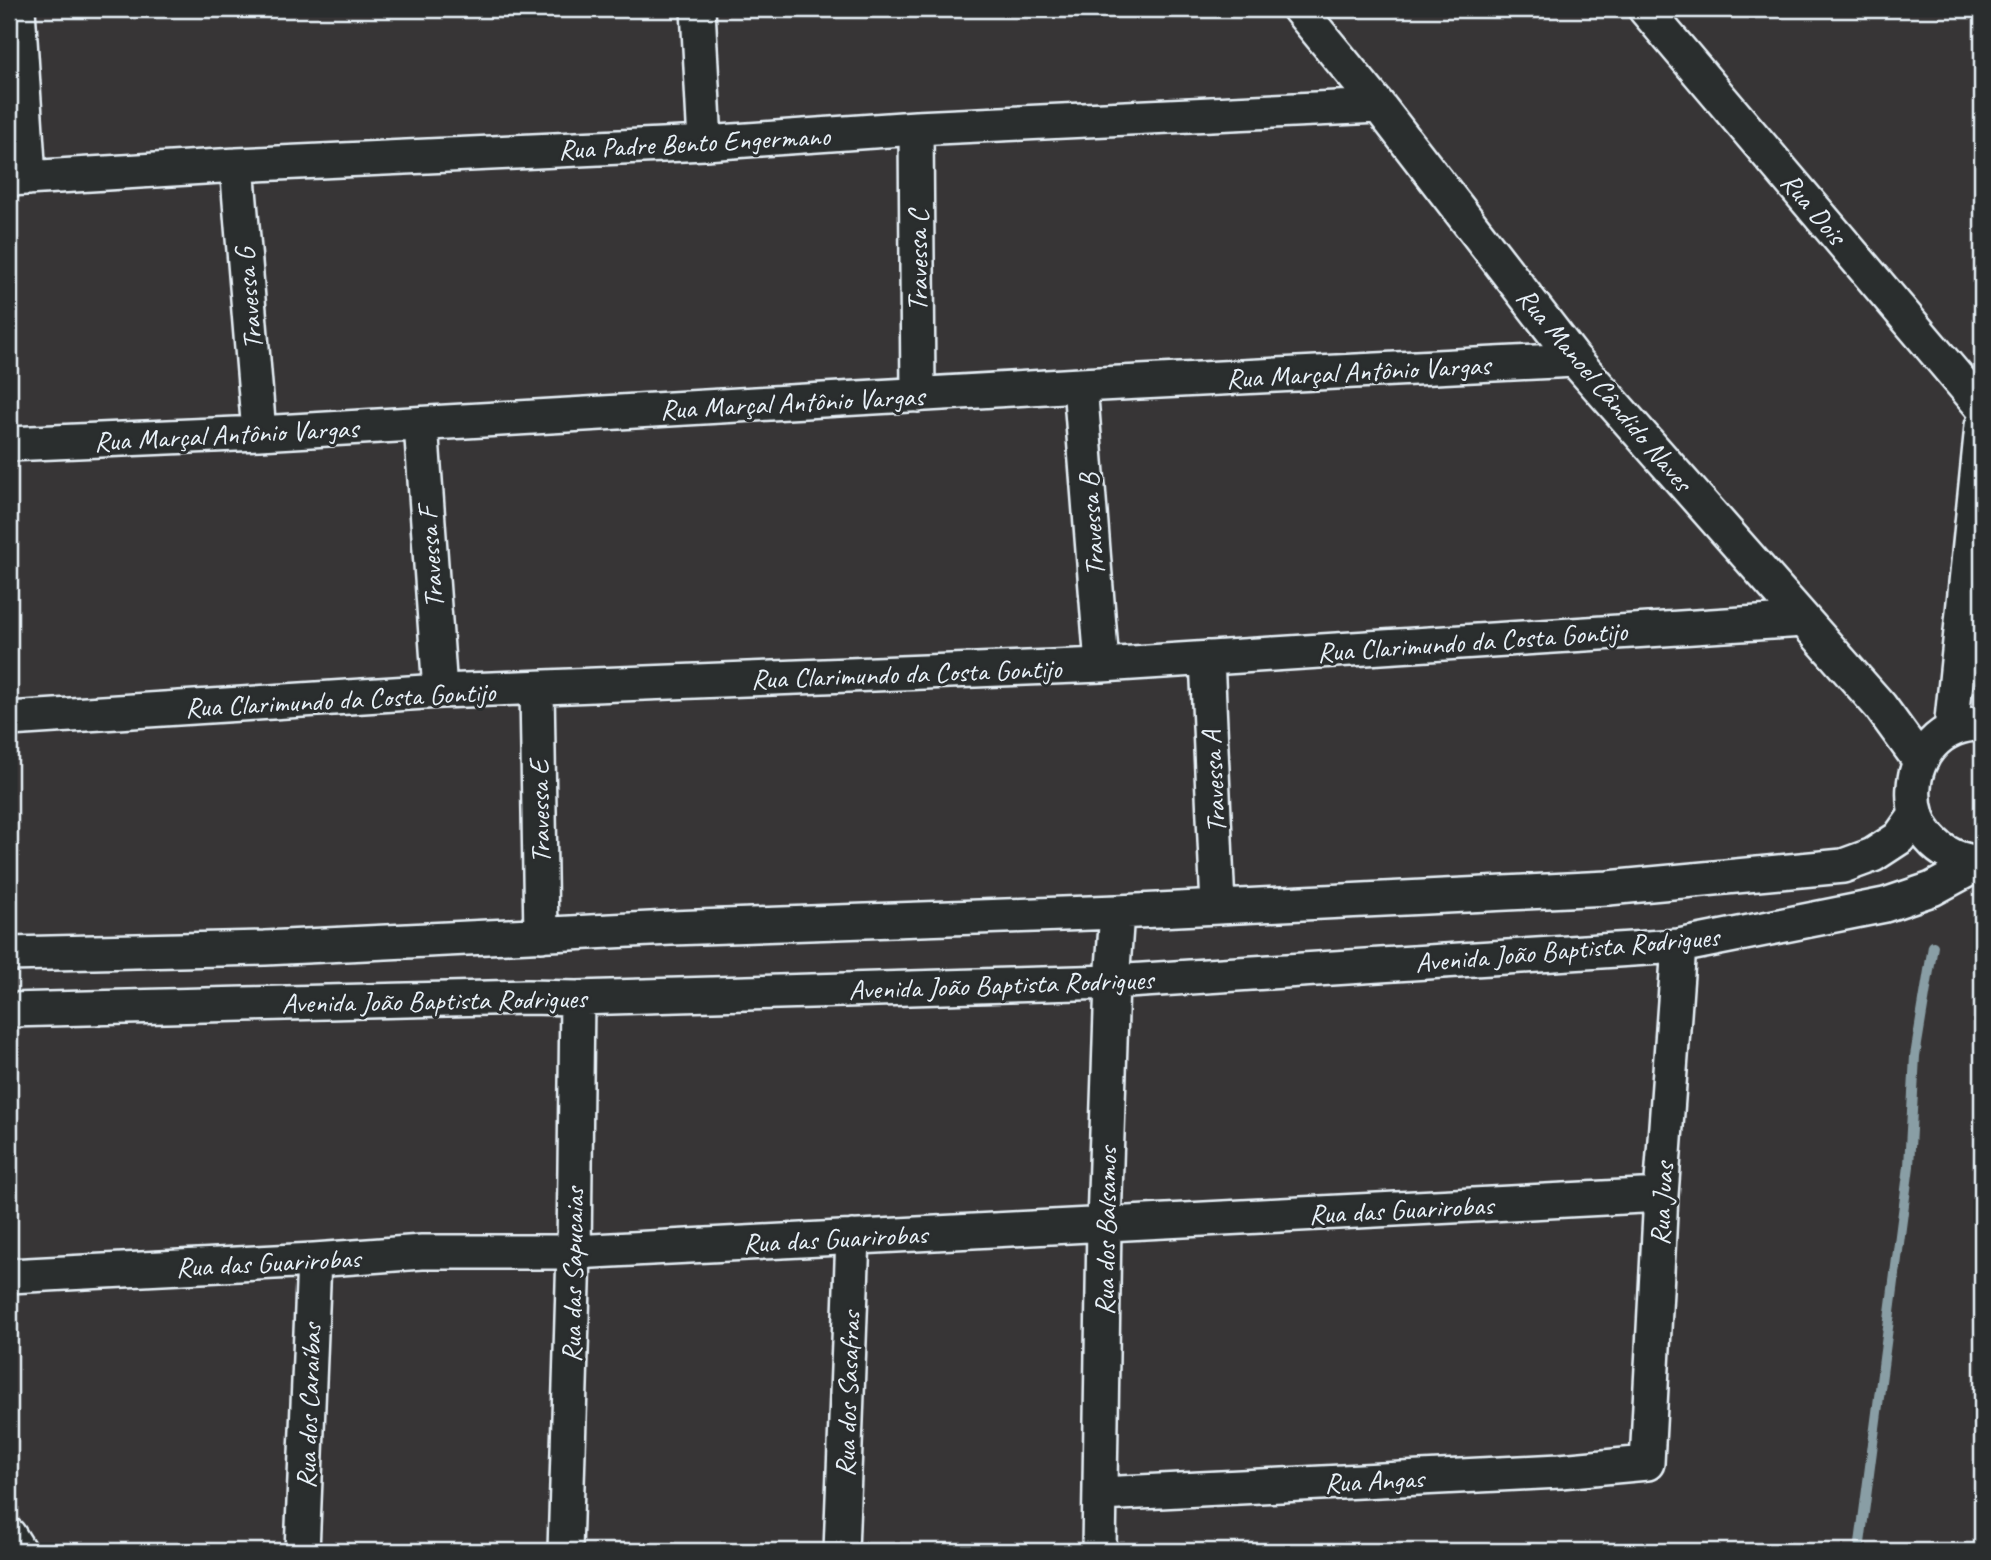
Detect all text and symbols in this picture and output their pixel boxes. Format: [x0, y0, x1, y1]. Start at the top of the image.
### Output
street label: Rua Padre Bento Engermano [557, 118, 833, 167]
street label: Rua Dois [1773, 165, 1855, 253]
street label: Travessa C [900, 207, 935, 312]
street label: Travessa G [226, 243, 270, 351]
street label: Rua Manoel Cândido Naves [1509, 280, 1702, 500]
street label: Rua Marçal Antônio Vargas [1225, 347, 1493, 396]
street label: Rua Marçal Antônio Vargas [659, 378, 927, 427]
street label: Rua Marçal Antônio Vargas [93, 410, 361, 459]
street label: Travessa B [1070, 470, 1113, 578]
street label: Travessa F [409, 500, 451, 610]
street label: Rua Clarimundo da Costa Gontijo [1316, 613, 1630, 670]
street label: Rua Clarimundo da Costa Gontijo [750, 651, 1064, 696]
street label: Rua Clarimundo da Costa Gontijo [184, 674, 498, 725]
street label: Travessa A [1193, 728, 1234, 834]
street label: Travessa E [521, 757, 558, 864]
street label: Avenida João Baptista Rodrigues [1414, 919, 1723, 980]
street label: Avenida João Baptista Rodrigues [848, 962, 1157, 1007]
street label: Avenida João Baptista Rodrigues [281, 980, 589, 1021]
street label: Rua dos Balsamos [1087, 1144, 1125, 1316]
street label: Rua Juas [1642, 1159, 1681, 1247]
street label: Rua das Sapucaias [553, 1185, 592, 1363]
street label: Rua das Guarirobas [1308, 1187, 1497, 1232]
street label: Rua das Guarirobas [742, 1216, 931, 1261]
street label: Rua das Guarirobas [175, 1240, 364, 1285]
street label: Rua dos Sasafras [827, 1308, 868, 1477]
street label: Rua dos Caraíbas [288, 1320, 329, 1489]
street label: Rua Angas [1323, 1460, 1427, 1501]

